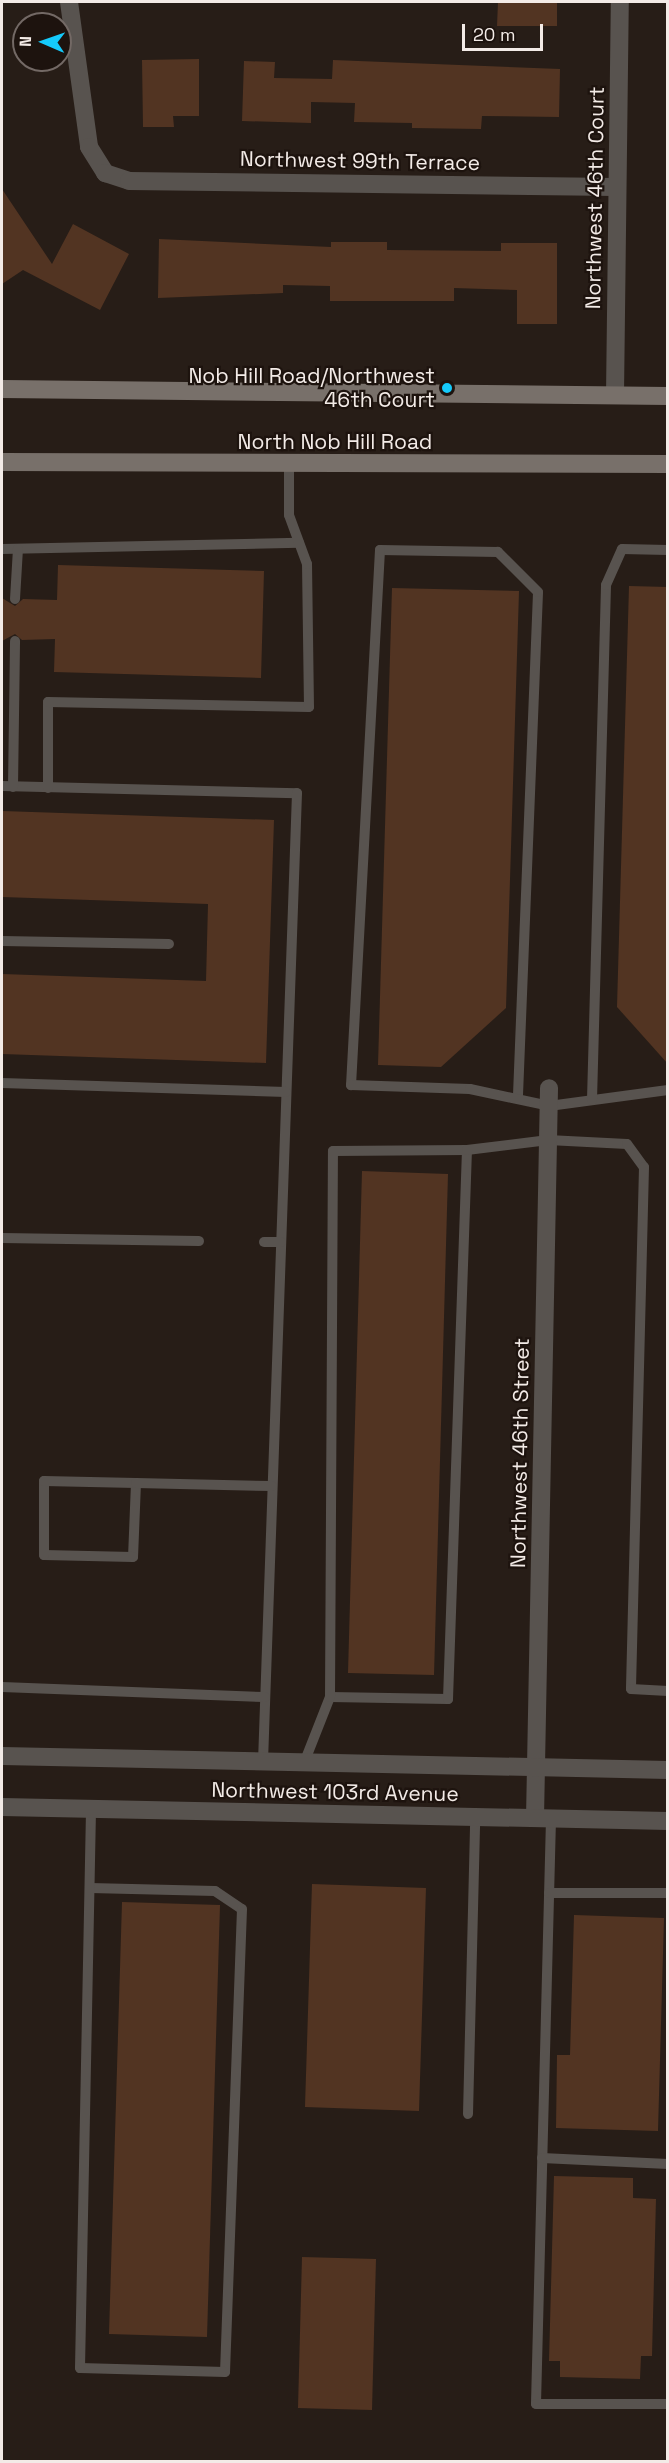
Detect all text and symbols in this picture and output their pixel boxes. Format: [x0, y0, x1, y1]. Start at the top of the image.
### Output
north arrow [12, 12, 72, 72]
scale bar [465, 12, 546, 50]
text: 20 m [473, 23, 516, 46]
text: N [15, 36, 36, 47]
street label: Northwest 46th Court [580, 86, 610, 310]
street label: Northwest 99th Terrace [239, 146, 481, 176]
place label: Nob Hill Road/Northwest 46th Court [188, 363, 435, 413]
marker: Nob Hill Road/Northwest 46th Court [440, 381, 454, 395]
street label: North Nob Hill Road [238, 429, 432, 455]
street label: Northwest 46th Street [505, 1338, 535, 1568]
street label: Northwest 103rd Avenue [211, 1777, 459, 1807]

